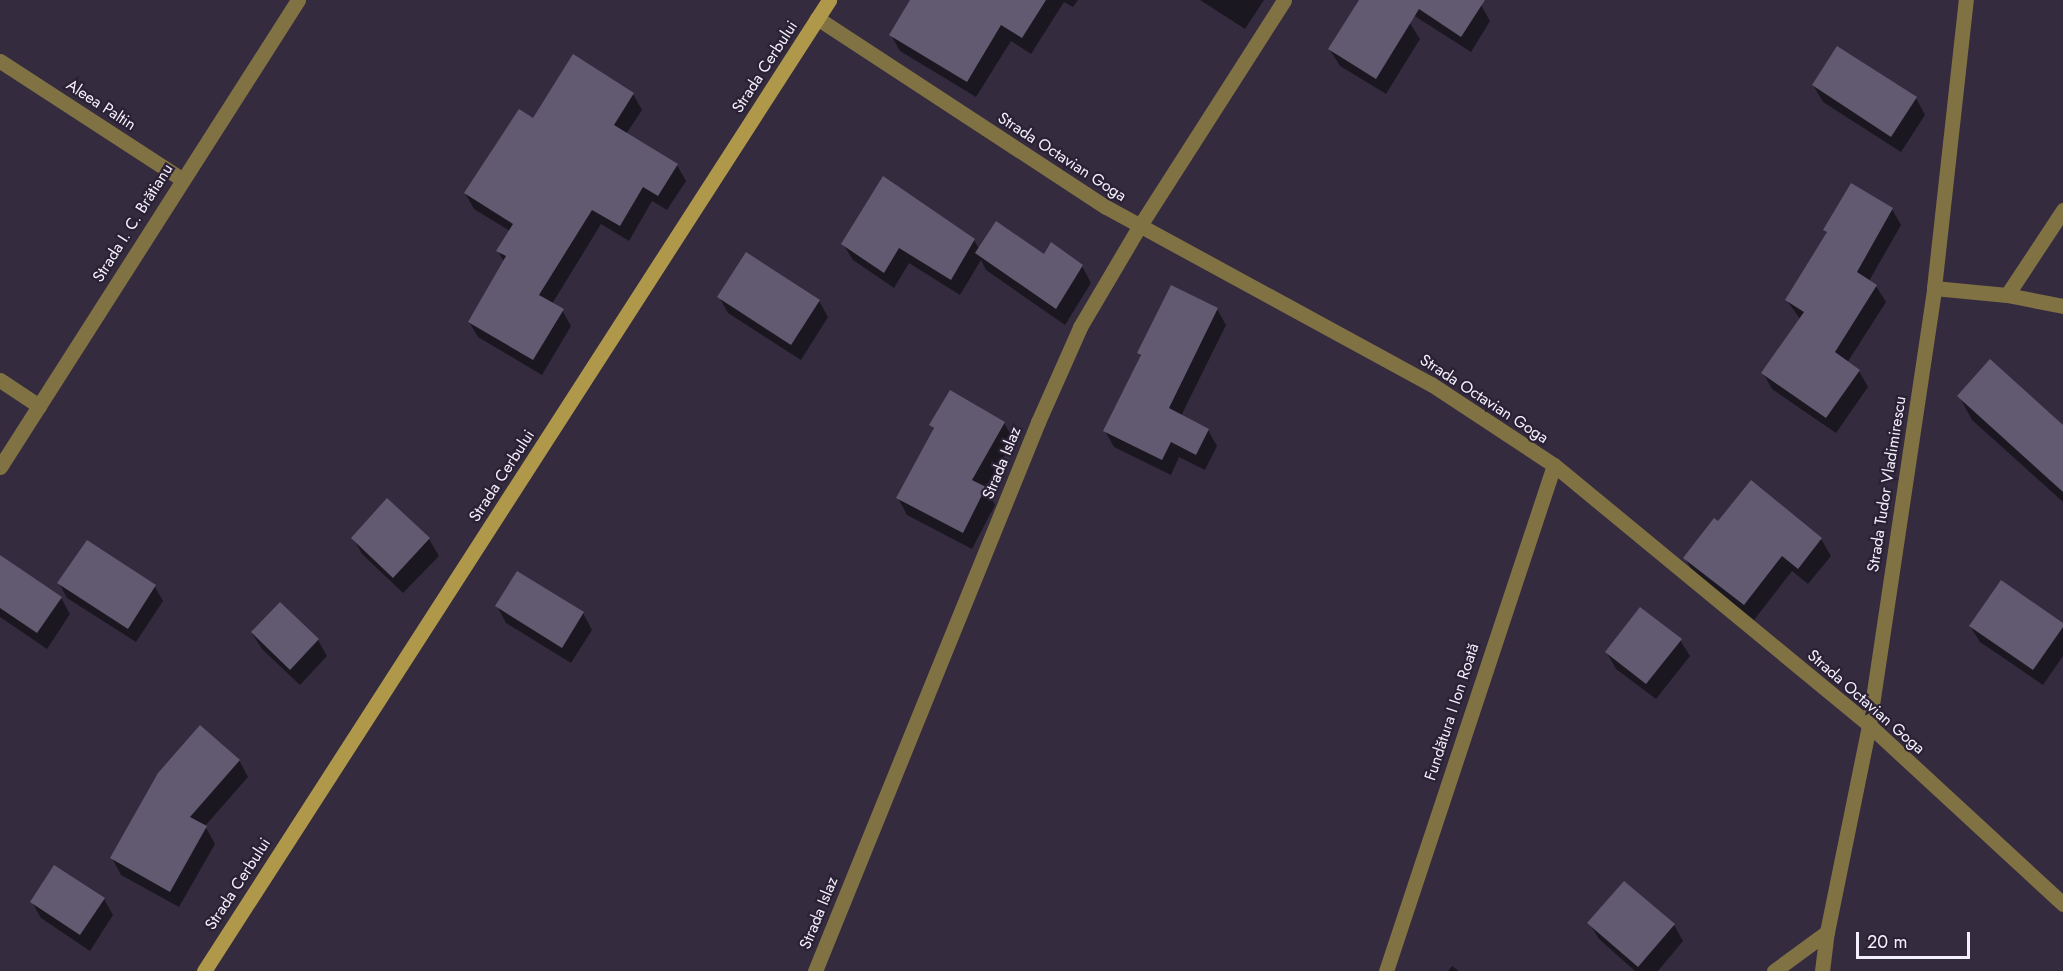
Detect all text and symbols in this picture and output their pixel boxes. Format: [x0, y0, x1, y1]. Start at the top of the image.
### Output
street label: Strada Cerbului [728, 17, 802, 117]
street label: Aleea Paltin [63, 75, 139, 135]
street label: Strada Octavian Goga [994, 108, 1130, 206]
street label: Strada I. C. Brătianu [89, 160, 177, 286]
street label: Strada Octavian Goga [1416, 350, 1552, 448]
street label: Strada Tudor Vladimirescu [1864, 395, 1910, 573]
street label: Strada Islaz [979, 424, 1025, 502]
street label: Strada Cerbului [465, 426, 539, 526]
street label: Fundătura I Ion Roată [1421, 641, 1483, 783]
street label: Strada Octavian Goga [1803, 646, 1929, 758]
street label: Strada Cerbului [201, 834, 275, 934]
street label: Strada Islaz [796, 874, 842, 952]
scale bar [1859, 920, 1973, 958]
text: 20 m [1867, 929, 1907, 955]

